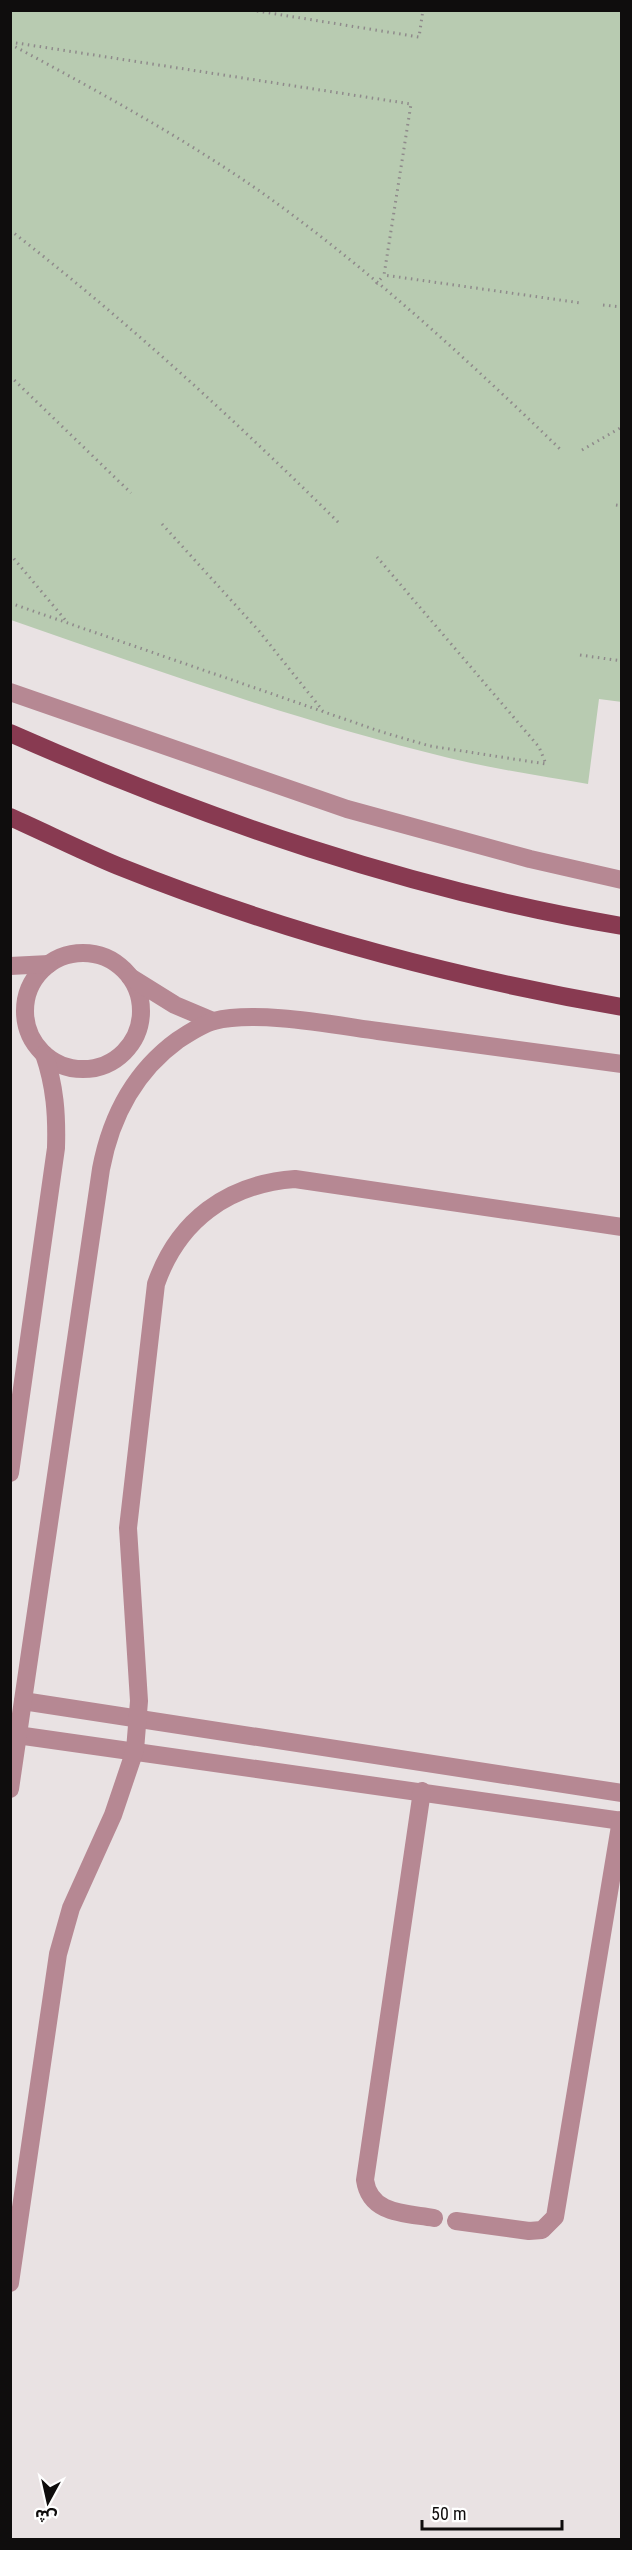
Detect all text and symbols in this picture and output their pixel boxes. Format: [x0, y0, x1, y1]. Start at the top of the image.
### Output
north arrow [18, 2472, 78, 2532]
scale bar [422, 2493, 562, 2531]
text: 50 m [431, 2503, 466, 2524]
text: ش [34, 2505, 58, 2527]

